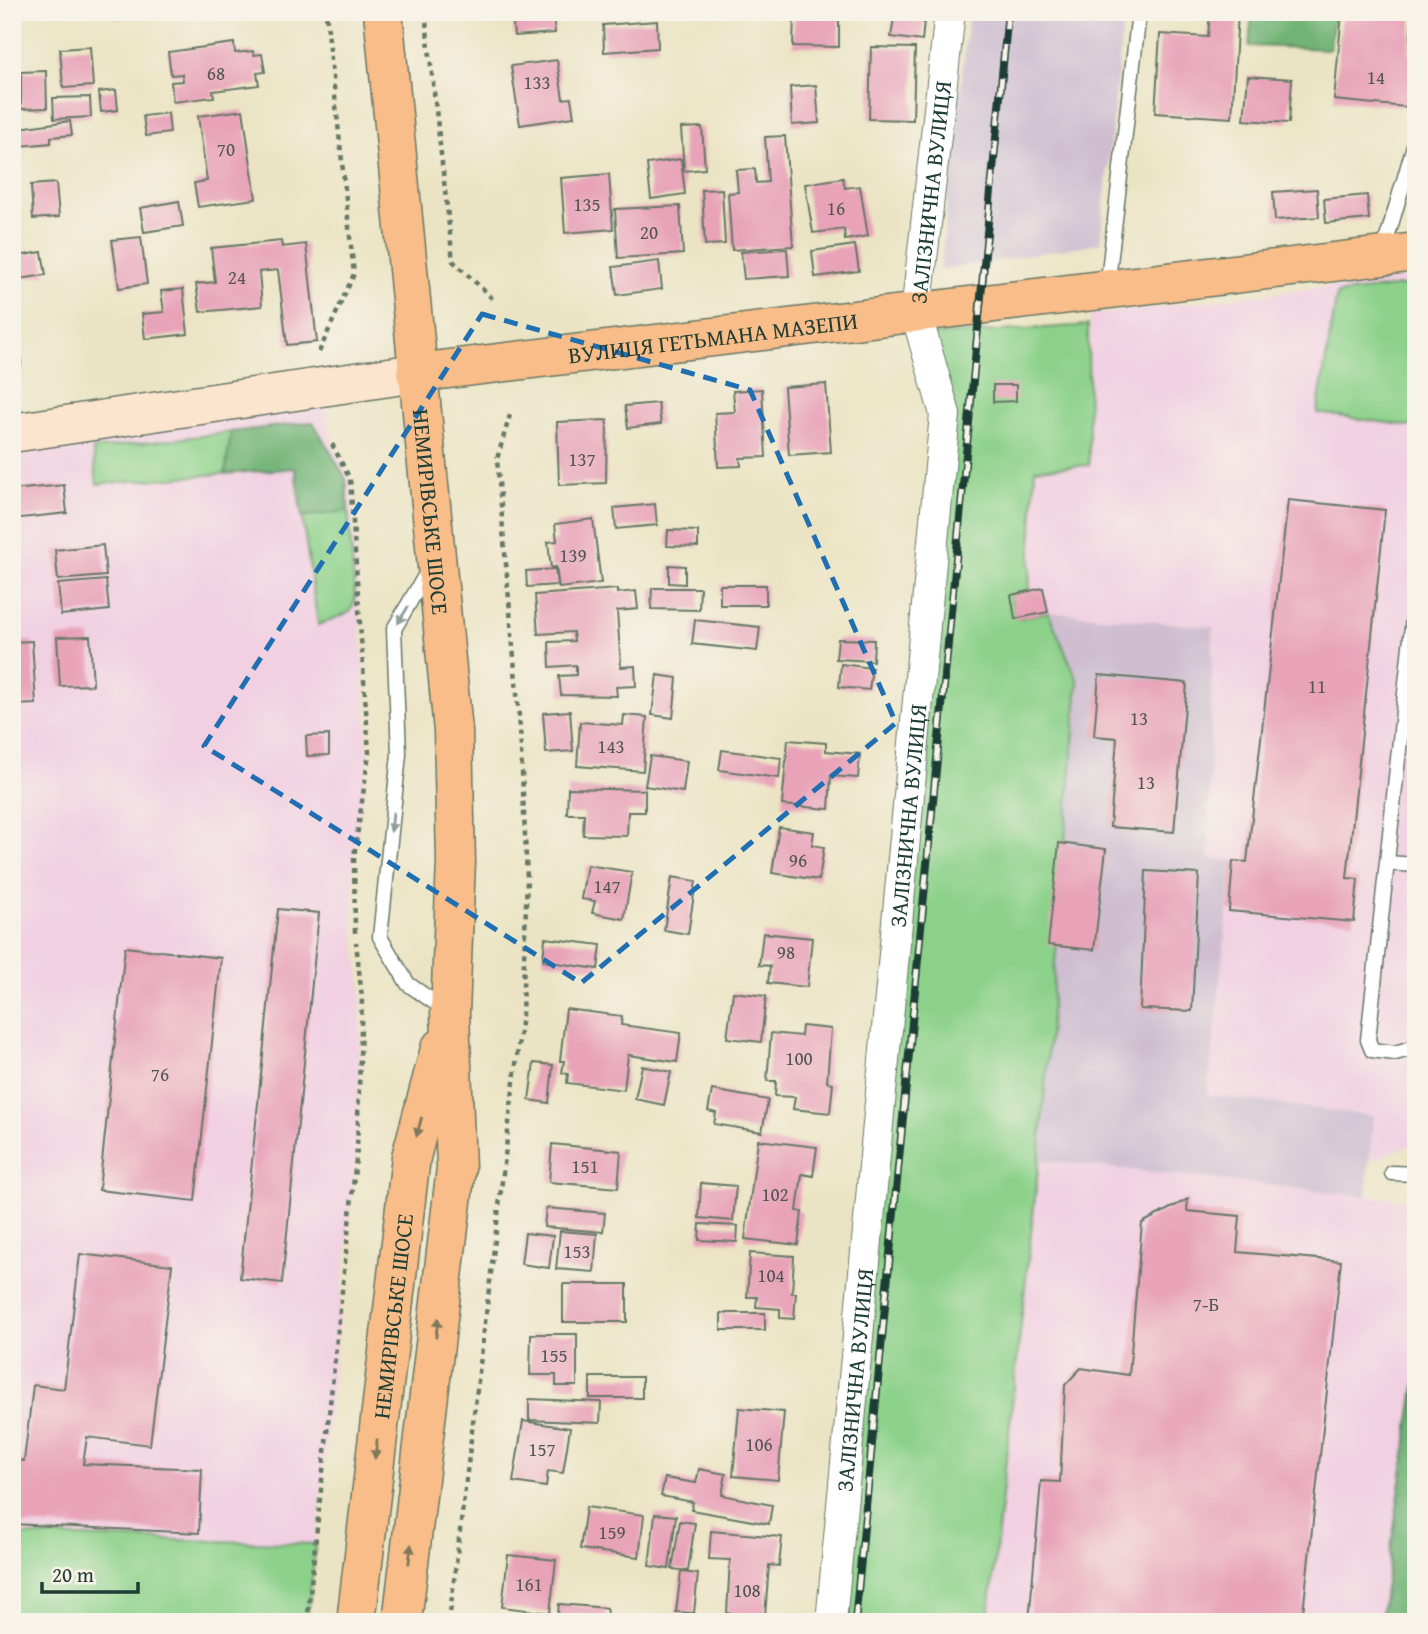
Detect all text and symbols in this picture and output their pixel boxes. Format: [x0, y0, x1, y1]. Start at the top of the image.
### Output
house number: 68 [207, 59, 225, 87]
house number: 14 [1367, 63, 1385, 91]
house number: 133 [523, 68, 551, 96]
street label: ЗАЛІЗНИЧНА ВУЛИЦЯ [901, 79, 959, 305]
house number: 70 [217, 135, 235, 163]
house number: 135 [573, 190, 601, 218]
house number: 16 [827, 194, 845, 222]
house number: 20 [640, 218, 658, 246]
house number: 24 [228, 263, 246, 291]
street label: ВУЛИЦЯ ГЕТЬМАНА МАЗЕПИ [566, 303, 859, 371]
street label: НЕМИРІВСЬКЕ ШОСЕ [405, 407, 458, 616]
house number: 137 [568, 445, 596, 473]
house number: 139 [559, 541, 587, 569]
one-way arrow [396, 605, 409, 624]
house number: 11 [1308, 672, 1326, 700]
street label: ЗАЛІЗНИЧНА ВУЛИЦЯ [880, 702, 934, 929]
house number: 13 [1130, 704, 1148, 732]
house number: 143 [597, 732, 625, 760]
house number: 13 [1137, 768, 1155, 796]
one-way arrow [387, 811, 398, 833]
house number: 96 [789, 846, 807, 874]
house number: 147 [593, 872, 621, 900]
house number: 98 [777, 938, 795, 966]
house number: 100 [785, 1044, 813, 1072]
house number: 76 [151, 1060, 169, 1088]
one-way arrow [413, 1116, 424, 1138]
house number: 151 [571, 1152, 599, 1180]
house number: 102 [761, 1180, 789, 1208]
street label: НЕМИРІВСЬКЕ ШОСЕ [364, 1211, 421, 1421]
house number: 153 [563, 1237, 591, 1265]
house number: 104 [757, 1261, 785, 1289]
street label: ЗАЛІЗНИЧНА ВУЛИЦЯ [827, 1266, 881, 1493]
house number: 7-Б [1193, 1290, 1219, 1318]
one-way arrow [432, 1317, 443, 1339]
house number: 155 [540, 1341, 568, 1369]
house number: 106 [745, 1430, 773, 1458]
house number: 157 [528, 1435, 556, 1463]
one-way arrow [371, 1438, 382, 1460]
house number: 159 [598, 1518, 626, 1546]
one-way arrow [405, 1543, 416, 1565]
scale bar [42, 1550, 138, 1594]
text: 20 m [52, 1559, 94, 1590]
house number: 161 [515, 1570, 543, 1598]
house number: 108 [733, 1576, 761, 1604]

